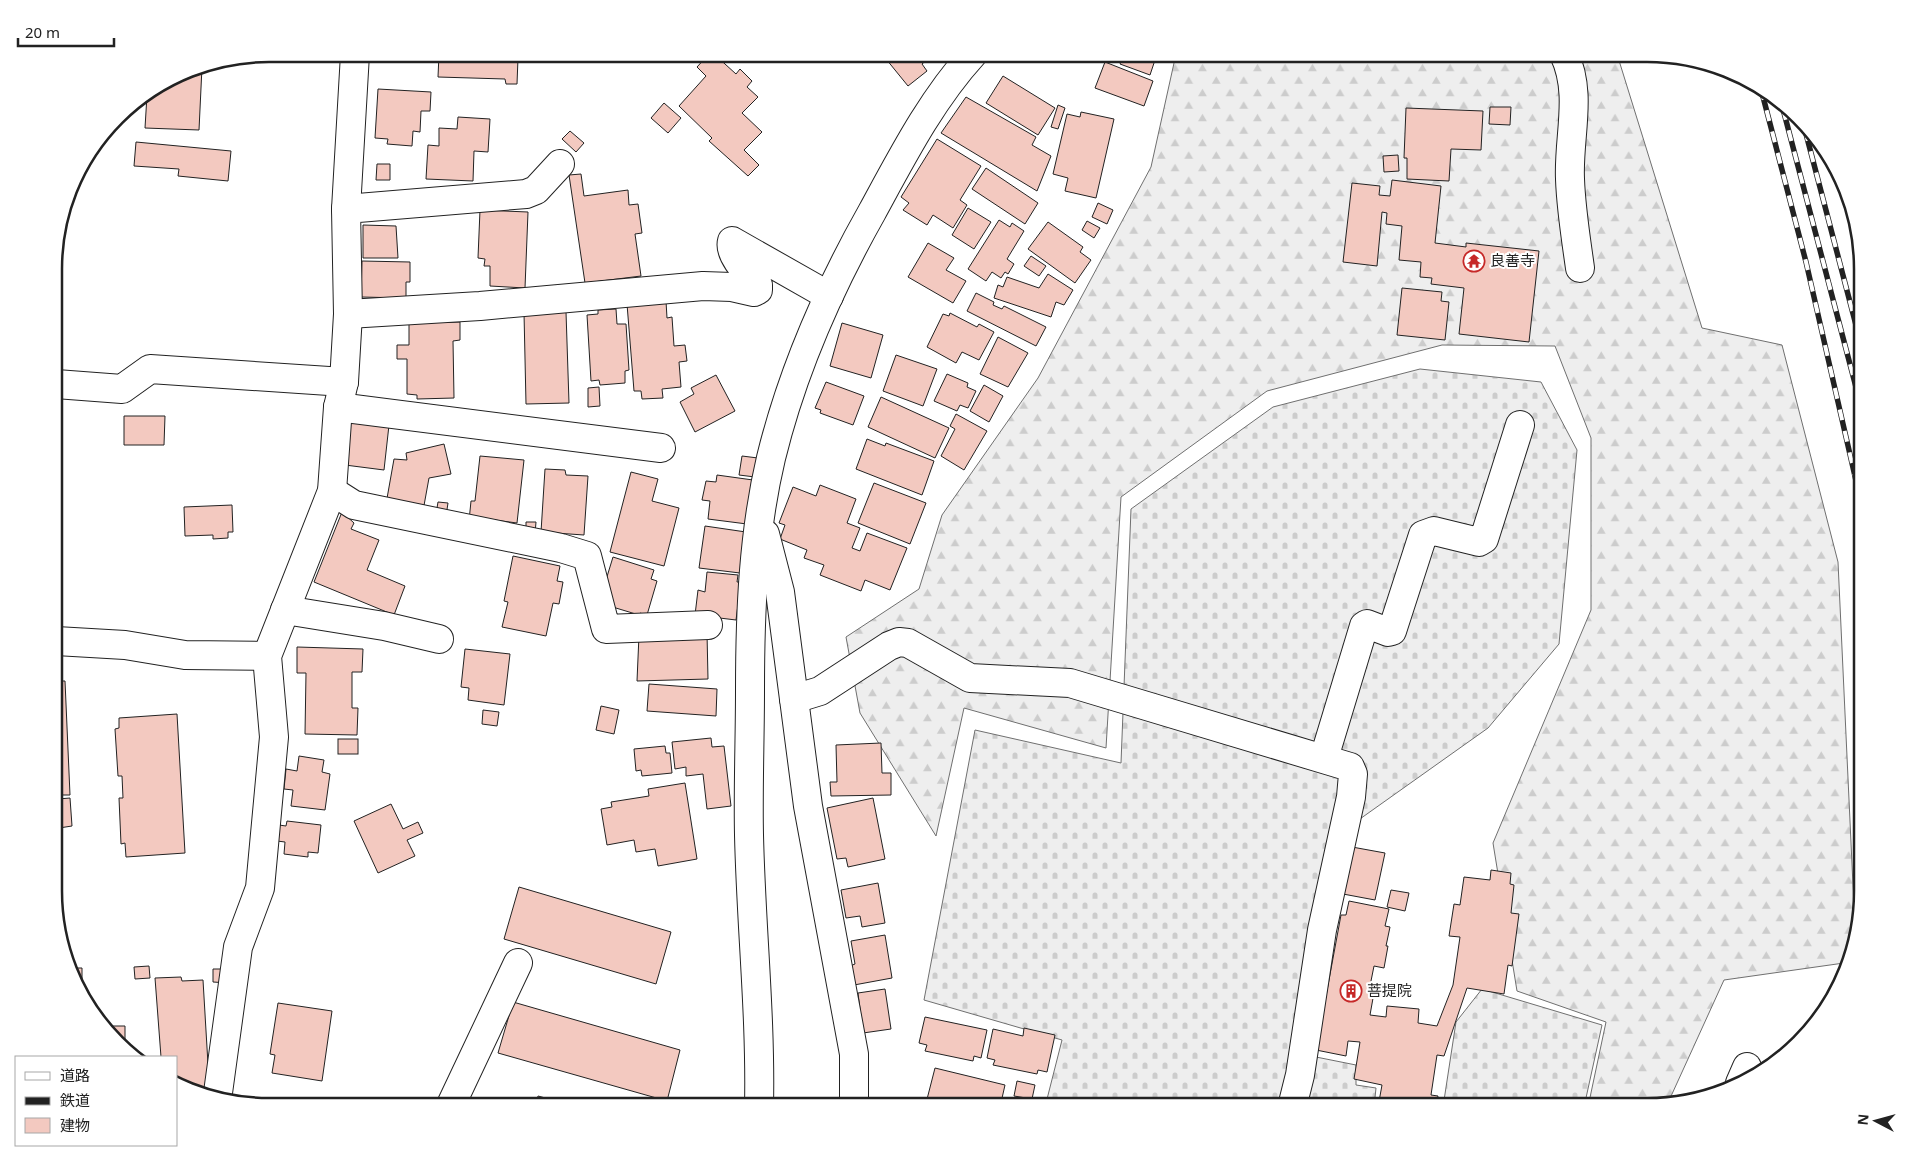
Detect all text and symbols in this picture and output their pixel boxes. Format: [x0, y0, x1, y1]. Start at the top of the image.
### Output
scale bar [18, 15, 114, 47]
text: 20 m [25, 22, 60, 42]
temple icon: 良善寺 [1462, 249, 1486, 273]
place label: 良善寺 [1490, 250, 1535, 270]
building icon: 菩提院 [1339, 979, 1363, 1003]
place label: 菩提院 [1367, 980, 1412, 1000]
legend [15, 1056, 178, 1146]
text: 道路 [60, 1065, 90, 1085]
text: 鉄道 [60, 1090, 90, 1110]
north arrow [1851, 1096, 1901, 1146]
text: N [1853, 1113, 1873, 1126]
text: 建物 [60, 1115, 90, 1135]

